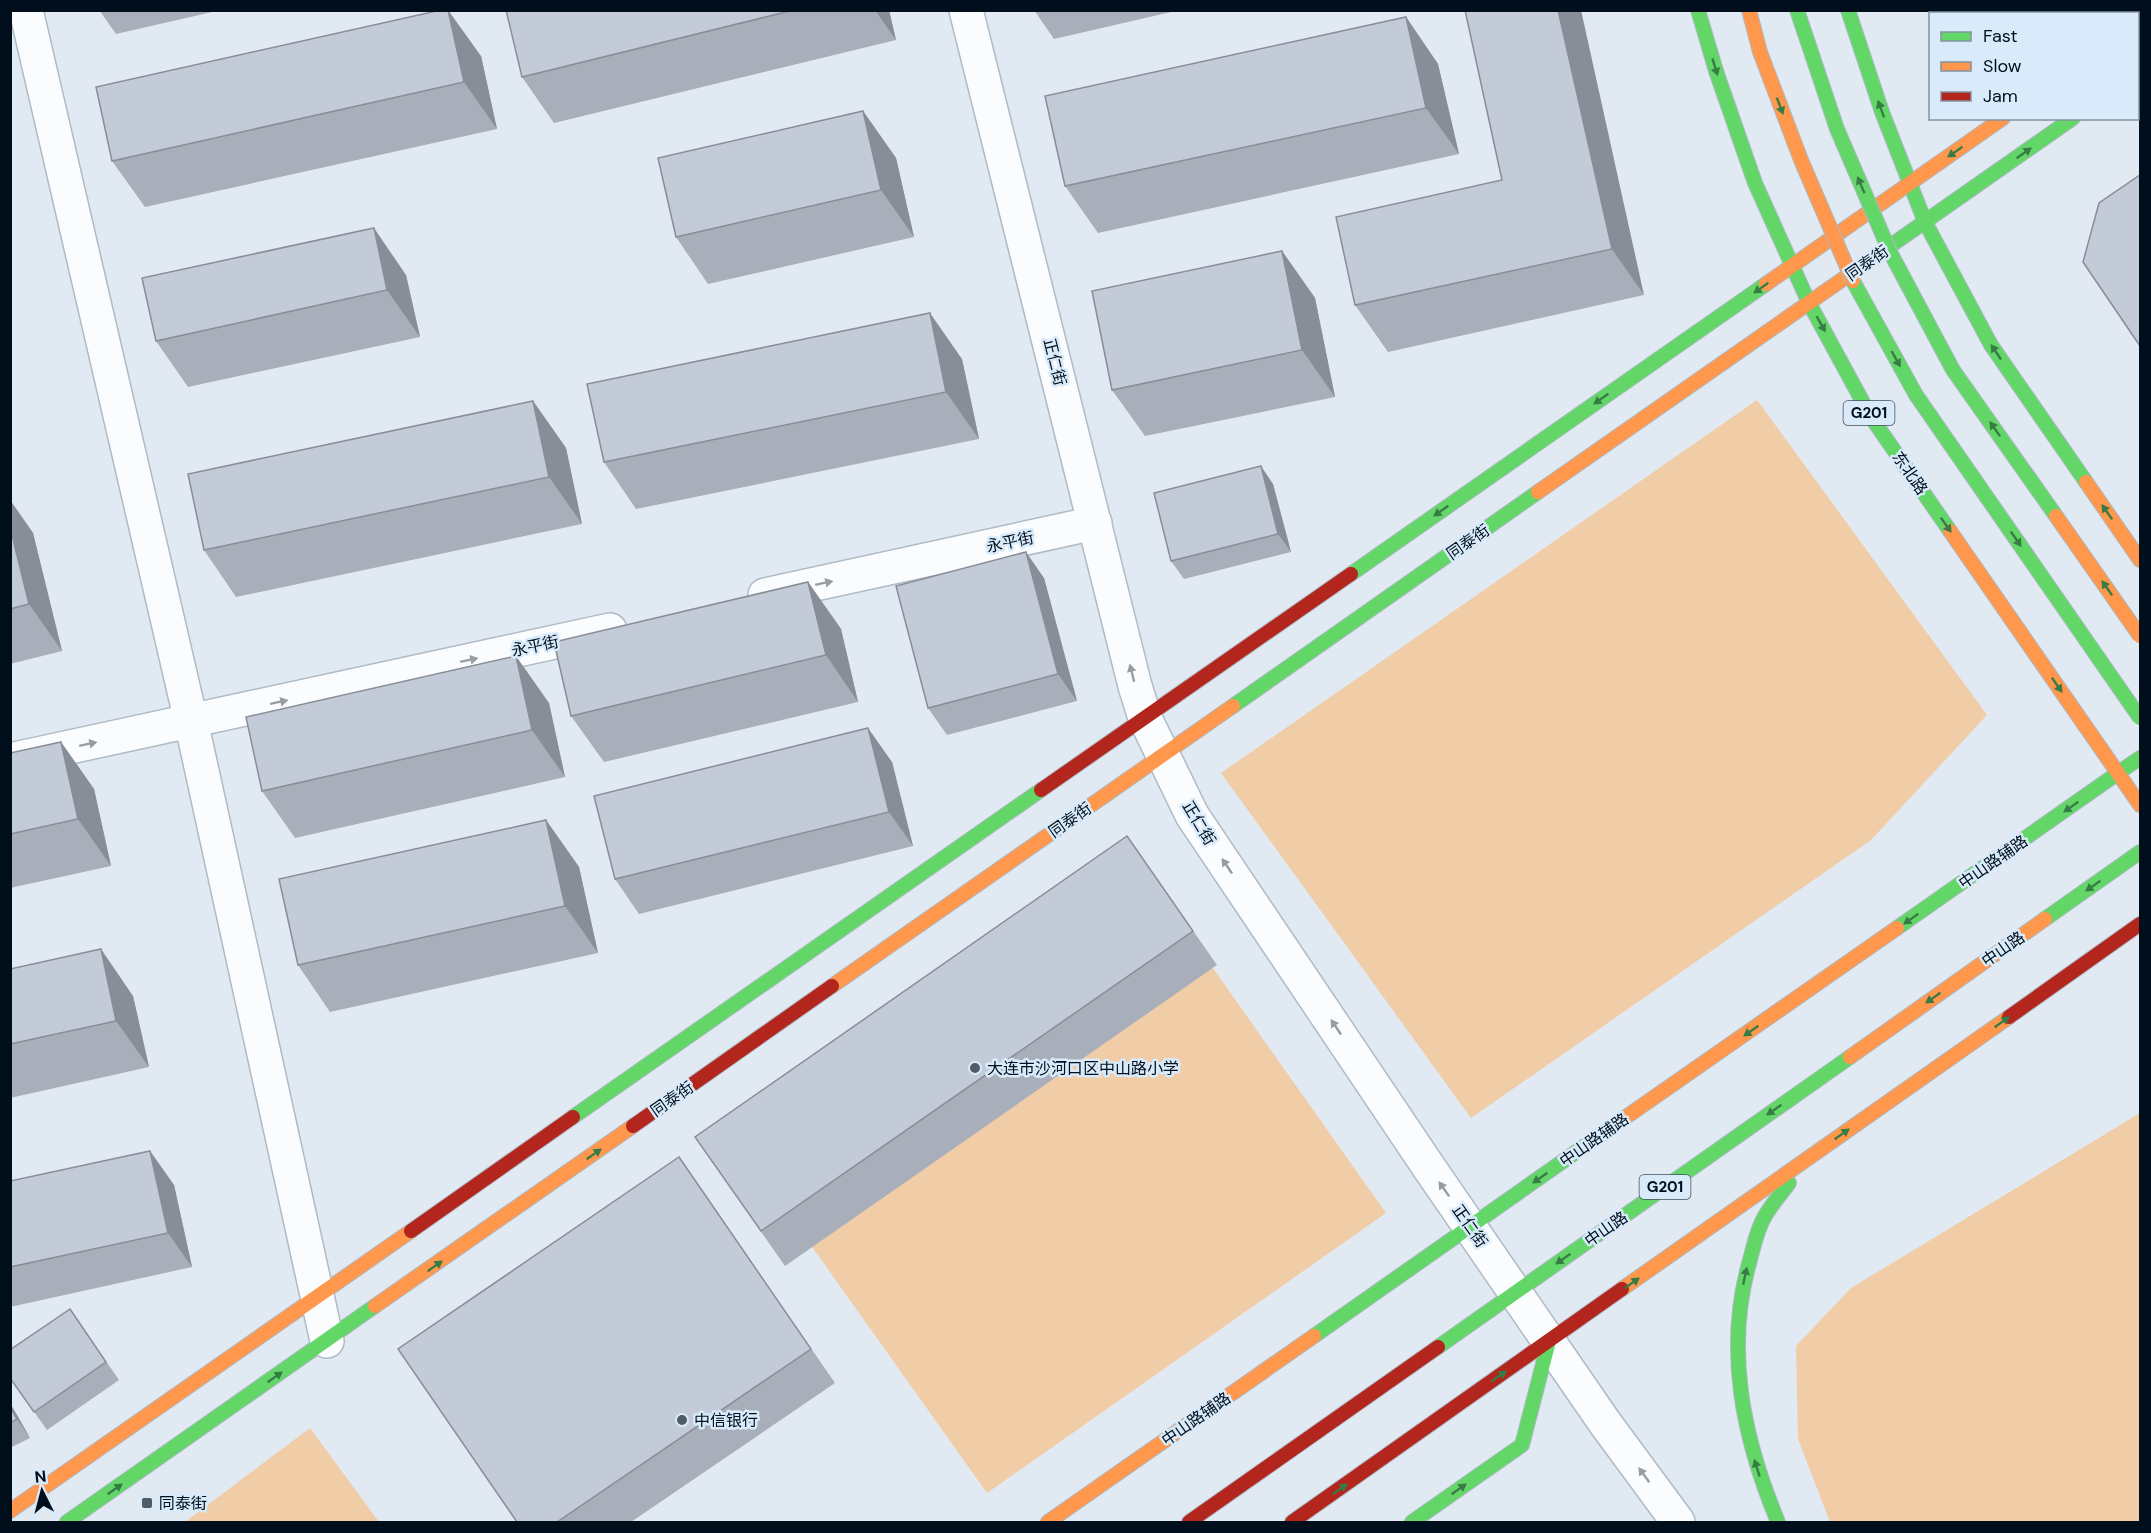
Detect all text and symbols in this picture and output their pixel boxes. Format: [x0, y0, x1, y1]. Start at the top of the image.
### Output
legend [1929, 12, 2139, 120]
text: Fast [1983, 24, 2018, 48]
text: Slow [1983, 54, 2022, 78]
one-way arrow [1711, 58, 1720, 76]
text: Jam [1983, 84, 2018, 108]
one-way arrow [1776, 97, 1786, 115]
one-way arrow [1876, 100, 1886, 118]
one-way arrow [1948, 146, 1964, 158]
one-way arrow [2016, 147, 2032, 159]
one-way arrow [1856, 175, 1866, 193]
street label: 同泰街 [1841, 241, 1893, 285]
one-way arrow [1753, 282, 1769, 293]
one-way arrow [1816, 316, 1826, 333]
street label: 正仁街 [1039, 336, 1071, 388]
one-way arrow [1990, 343, 2001, 360]
one-way arrow [1891, 351, 1901, 368]
one-way arrow [1594, 393, 1609, 405]
road number: G201 [1844, 401, 1894, 425]
one-way arrow [1989, 421, 2001, 437]
street label: 东北路 [1888, 447, 1932, 499]
one-way arrow [2101, 504, 2113, 520]
one-way arrow [1434, 505, 1450, 517]
one-way arrow [1940, 517, 1951, 533]
street label: 同泰街 [1442, 520, 1494, 564]
street label: 永平街 [984, 527, 1036, 557]
one-way arrow [2010, 530, 2022, 546]
one-way arrow [815, 577, 833, 587]
one-way arrow [2101, 581, 2113, 597]
street label: 永平街 [509, 631, 561, 661]
one-way arrow [460, 655, 478, 665]
one-way arrow [1126, 664, 1136, 682]
one-way arrow [2051, 677, 2063, 693]
one-way arrow [269, 697, 288, 706]
one-way arrow [79, 738, 97, 748]
street label: 正仁街 [1178, 797, 1220, 849]
street label: 同泰街 [1044, 798, 1096, 842]
one-way arrow [2063, 801, 2079, 813]
street label: 中山路辅路 [1954, 830, 2032, 894]
one-way arrow [1221, 857, 1232, 874]
one-way arrow [2085, 880, 2101, 892]
one-way arrow [1903, 913, 1919, 925]
street label: 中山路 [1977, 927, 2029, 971]
one-way arrow [1926, 992, 1942, 1004]
one-way arrow [1993, 1016, 2009, 1028]
one-way arrow [1330, 1020, 1342, 1036]
one-way arrow [1743, 1025, 1759, 1036]
place label: 大连市沙河口区中山路小学 [987, 1058, 1179, 1079]
marker: 大连市沙河口区中山路小学 [968, 1061, 982, 1075]
street label: 同泰街 [646, 1077, 698, 1121]
one-way arrow [1766, 1104, 1782, 1116]
street label: 中山路辅路 [1555, 1108, 1633, 1172]
one-way arrow [1835, 1129, 1850, 1141]
one-way arrow [586, 1148, 602, 1160]
one-way arrow [1532, 1172, 1548, 1184]
road number: G201 [1640, 1175, 1690, 1199]
one-way arrow [1438, 1182, 1450, 1198]
street label: 正仁街 [1448, 1200, 1492, 1252]
street label: 中山路 [1580, 1207, 1632, 1251]
one-way arrow [1555, 1253, 1571, 1264]
one-way arrow [427, 1260, 442, 1272]
one-way arrow [1740, 1267, 1750, 1285]
one-way arrow [1623, 1277, 1639, 1289]
one-way arrow [1491, 1370, 1507, 1382]
one-way arrow [266, 1371, 282, 1383]
street label: 中山路辅路 [1157, 1387, 1235, 1451]
place label: 中信银行 [694, 1410, 758, 1431]
marker: 中信银行 [675, 1413, 689, 1427]
one-way arrow [1752, 1459, 1762, 1477]
north arrow [12, 1461, 72, 1521]
text: N [34, 1466, 47, 1488]
one-way arrow [1638, 1468, 1650, 1483]
one-way arrow [107, 1483, 123, 1495]
one-way arrow [1451, 1483, 1467, 1495]
one-way arrow [1332, 1484, 1348, 1495]
place label: 同泰街 [159, 1493, 207, 1514]
marker: 同泰街 [140, 1496, 154, 1510]

